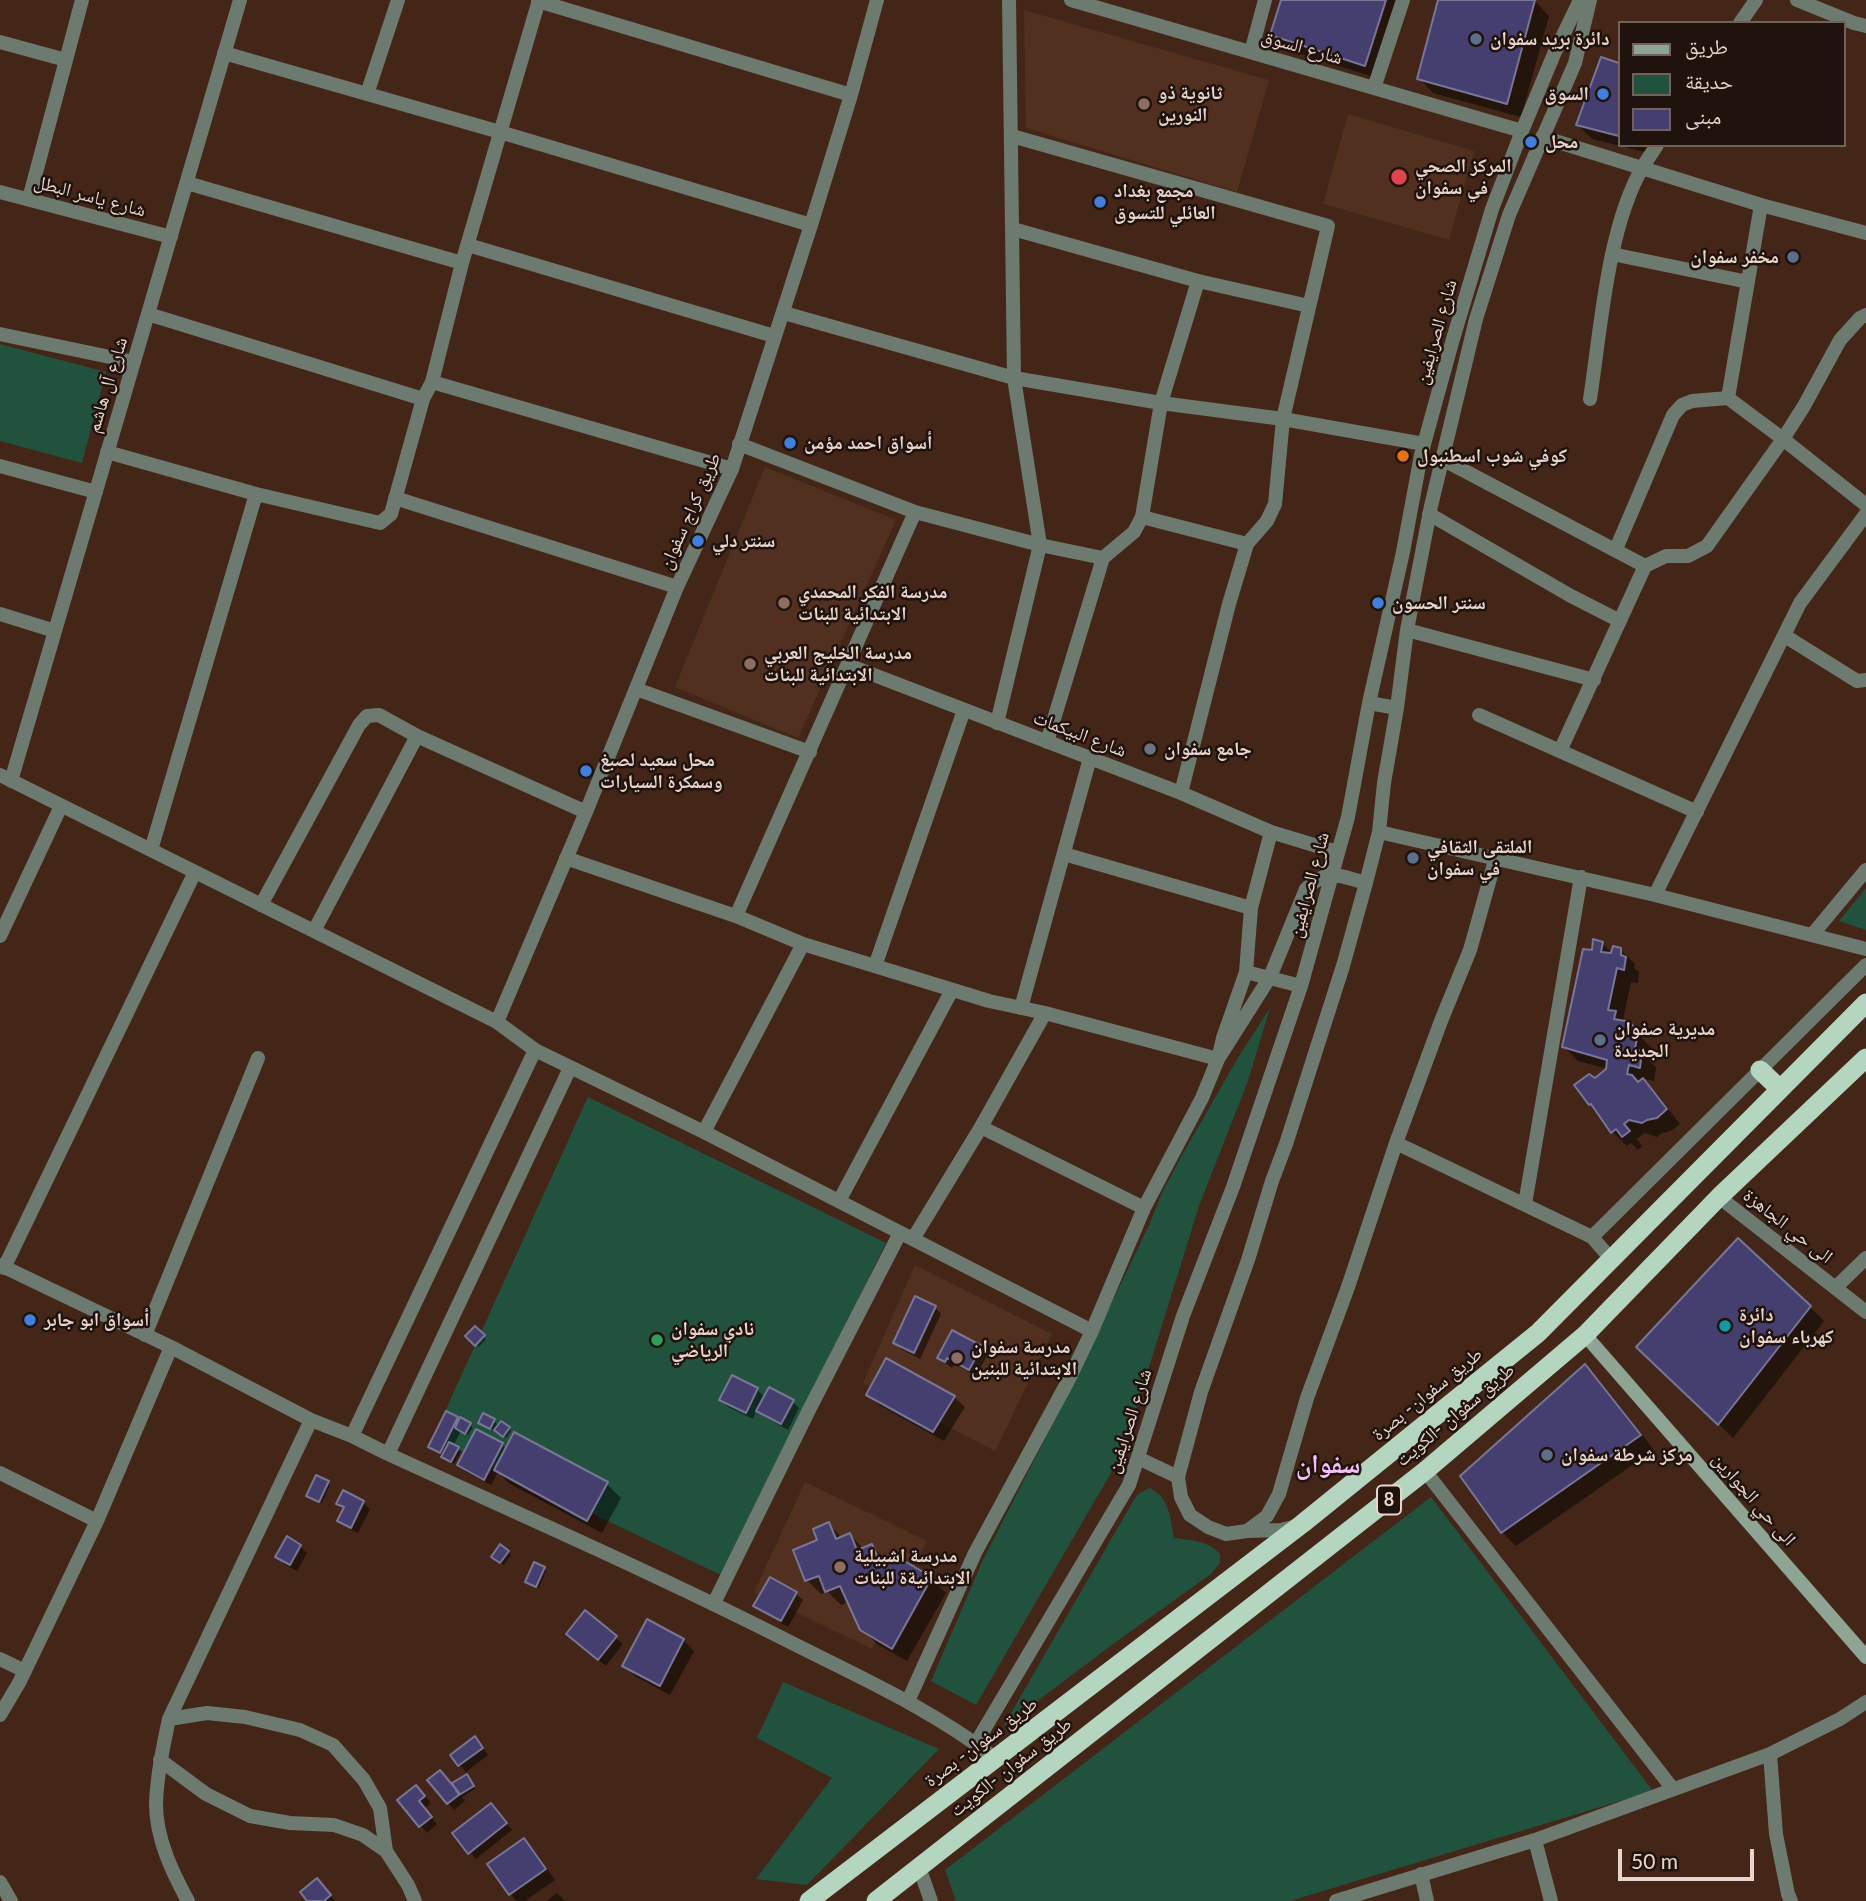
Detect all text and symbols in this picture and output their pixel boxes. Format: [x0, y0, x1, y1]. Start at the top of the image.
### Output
legend [1618, 21, 1845, 147]
street label: شارع السوق [1259, 25, 1345, 69]
place label: دائرة بريد سفوان [1490, 28, 1609, 50]
marker: دائرة بريد سفوان [1468, 31, 1484, 47]
text: طريق [1685, 33, 1728, 58]
text: حديقة [1685, 68, 1733, 93]
place label: ثانوية ذو النورين [1158, 82, 1222, 126]
place label: السوق [1545, 83, 1589, 105]
marker: السوق [1595, 86, 1611, 102]
marker: ثانوية ذو النورين [1136, 96, 1152, 112]
text: مبنى [1685, 103, 1721, 128]
place label: محل [1545, 131, 1578, 153]
marker: محل [1523, 134, 1539, 150]
place label: المركز الصحي في سفوان [1415, 155, 1512, 199]
marker: المركز الصحي في سفوان [1389, 167, 1409, 187]
street label: شارع ياسر البطل [32, 170, 148, 222]
place label: مجمع بغداد العائلي للتسوق [1114, 180, 1216, 224]
marker: مجمع بغداد العائلي للتسوق [1092, 194, 1108, 210]
place label: مخفر سفوان [1690, 246, 1779, 268]
marker: مخفر سفوان [1785, 249, 1801, 265]
street label: شارع الصرايفين [1410, 277, 1462, 387]
street label: شارع آل هاشم [82, 334, 132, 436]
place label: أسواق احمد مؤمن [804, 432, 932, 454]
marker: أسواق احمد مؤمن [782, 435, 798, 451]
place label: كوفي شوب اسطنبول [1417, 445, 1567, 467]
marker: كوفي شوب اسطنبول [1395, 448, 1411, 464]
street label: طريق كراج سفوان [654, 449, 726, 573]
place label: سنتر دلي [712, 530, 775, 552]
marker: سنتر دلي [690, 533, 706, 549]
place label: مدرسة الفكر المحمدي الابتدائية للبنات [798, 581, 947, 625]
place label: سنتر الحسون [1392, 592, 1486, 614]
marker: مدرسة الفكر المحمدي الابتدائية للبنات [776, 595, 792, 611]
marker: سنتر الحسون [1370, 595, 1386, 611]
place label: مدرسة الخليج العربي الابتدائية للبنات [764, 642, 912, 686]
marker: مدرسة الخليج العربي الابتدائية للبنات [742, 656, 758, 672]
street label: شارع البيكمات [1030, 706, 1130, 762]
place label: جامع سفوان [1164, 738, 1252, 760]
marker: جامع سفوان [1142, 741, 1158, 757]
place label: محل سعيد لصبغ وسمكرة السيارات [600, 749, 723, 793]
marker: محل سعيد لصبغ وسمكرة السيارات [578, 763, 594, 779]
street label: شارع الصرايفين [1284, 830, 1334, 940]
place label: الملتقى الثقافي في سفوان [1427, 836, 1532, 880]
marker: الملتقى الثقافي في سفوان [1405, 850, 1421, 866]
place label: مديرية صفوان الجديدة [1614, 1018, 1715, 1062]
marker: مديرية صفوان الجديدة [1592, 1032, 1608, 1048]
street label: الى حي الجاهزة [1739, 1184, 1837, 1268]
place label: دائرة كهرباء سفوان [1739, 1304, 1834, 1348]
place label: أسواق ابو جابر [44, 1309, 149, 1331]
marker: أسواق ابو جابر [22, 1312, 38, 1328]
place label: نادي سفوان الرياضي [671, 1318, 754, 1362]
marker: دائرة كهرباء سفوان [1717, 1318, 1733, 1334]
marker: نادي سفوان الرياضي [649, 1332, 665, 1348]
place label: مدرسة سفوان الابتدائية للبنين [971, 1336, 1077, 1380]
street label: طريق سفوان- بصرة [1367, 1342, 1487, 1446]
marker: مدرسة سفوان الابتدائية للبنين [949, 1350, 965, 1366]
street label: طريق سفوان -الكويت [1391, 1359, 1519, 1471]
street label: شارع الصرايفين [1101, 1366, 1157, 1476]
place label: مركز شرطة سفوان [1561, 1444, 1693, 1466]
marker: مركز شرطة سفوان [1539, 1447, 1555, 1463]
street label: الى حي الجوارين [1707, 1448, 1801, 1550]
district label: سفوان [1296, 1449, 1360, 1481]
road number: 8 [1377, 1485, 1401, 1514]
place label: مدرسة اشبيلية الابتدائيةة للبنات [854, 1545, 971, 1589]
marker: مدرسة اشبيلية الابتدائيةة للبنات [832, 1559, 848, 1575]
street label: طريق سفوان- بصرة [920, 1692, 1042, 1792]
street label: طريق سفوان -الكويت [946, 1712, 1076, 1822]
scale bar [1621, 1834, 1758, 1878]
text: 50 m [1631, 1848, 1678, 1873]

